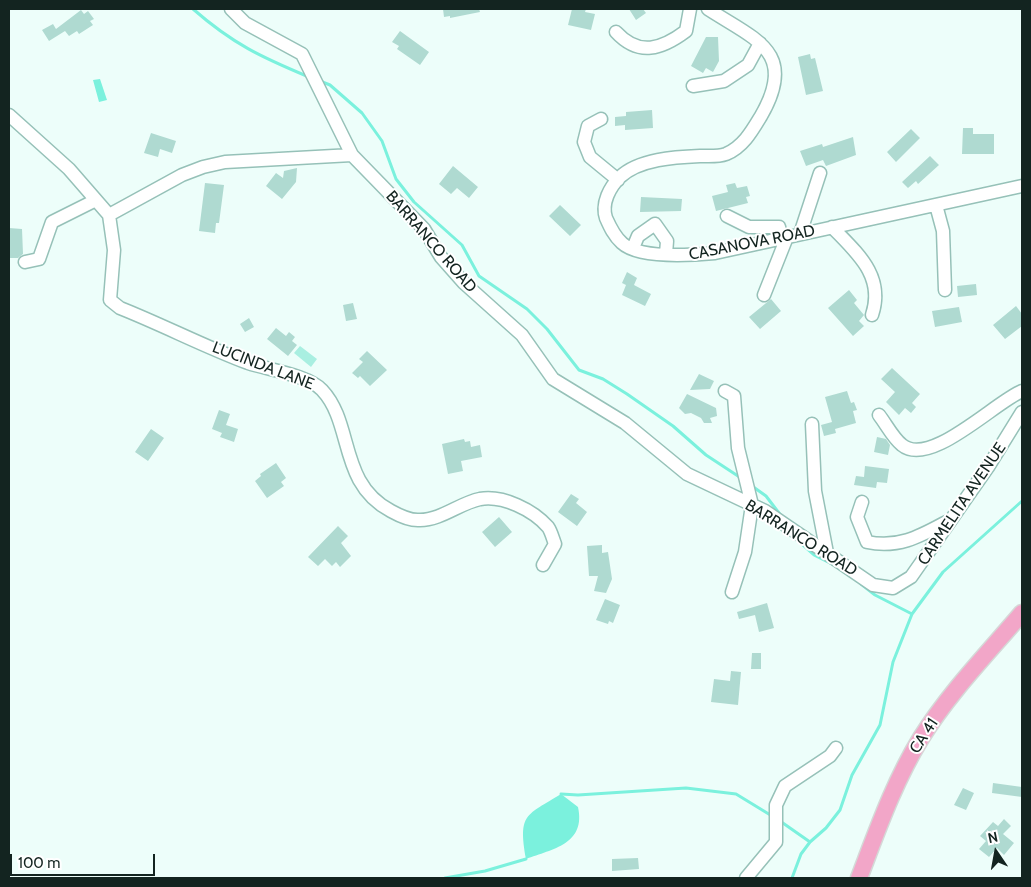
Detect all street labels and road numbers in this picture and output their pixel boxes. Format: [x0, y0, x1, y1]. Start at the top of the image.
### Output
street label: BARRANCO ROAD [382, 187, 480, 297]
street label: CASANOVA ROAD [687, 221, 817, 265]
street label: LUCINDA LANE [209, 338, 317, 394]
street label: CARMELITA AVENUE [914, 439, 1010, 569]
street label: BARRANCO ROAD [741, 496, 861, 580]
street label: CA 41 [906, 715, 942, 757]

